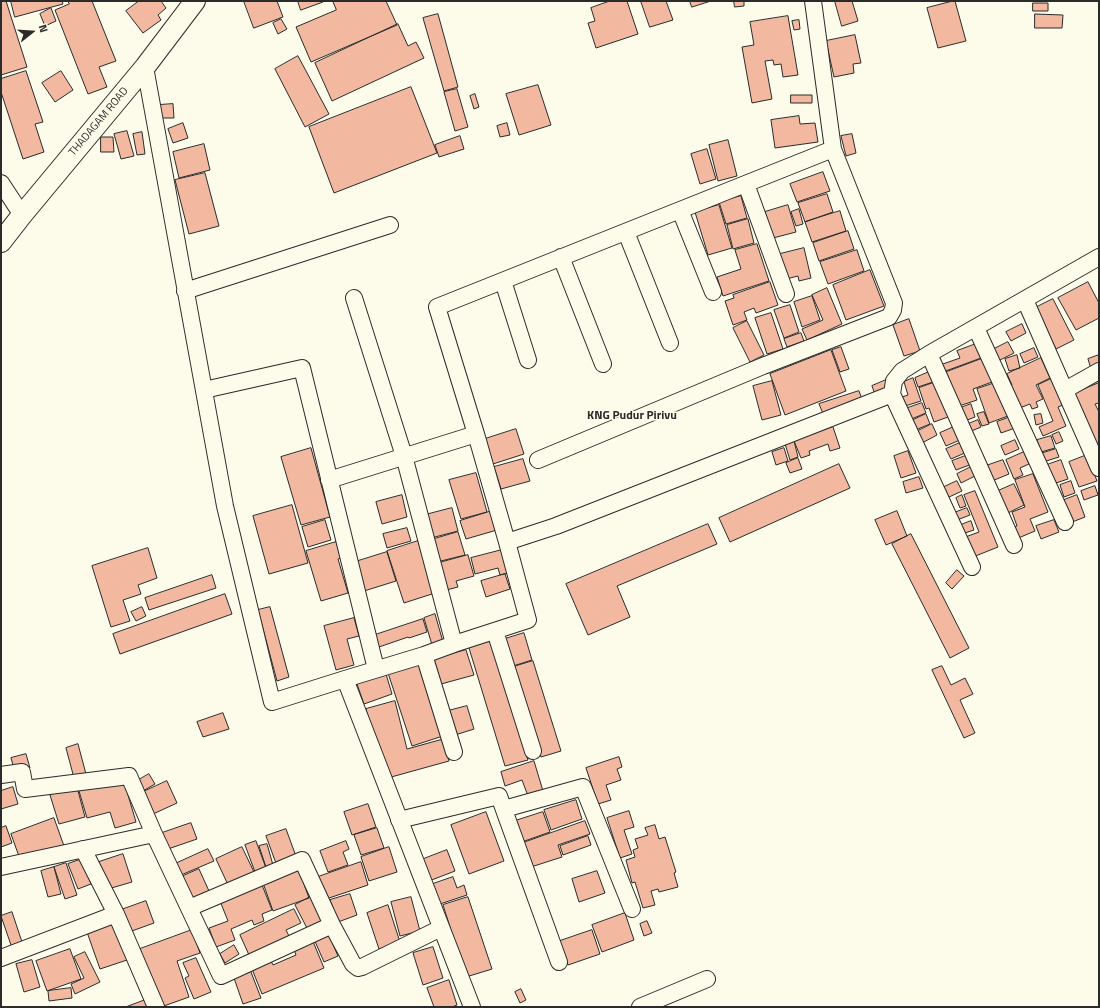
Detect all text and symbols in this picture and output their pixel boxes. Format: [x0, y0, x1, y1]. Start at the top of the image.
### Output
north arrow [12, 12, 52, 52]
text: N [35, 23, 52, 34]
street label: THADAGAM ROAD [66, 85, 132, 159]
district label: KNG Pudur Pirivu [587, 409, 677, 423]

